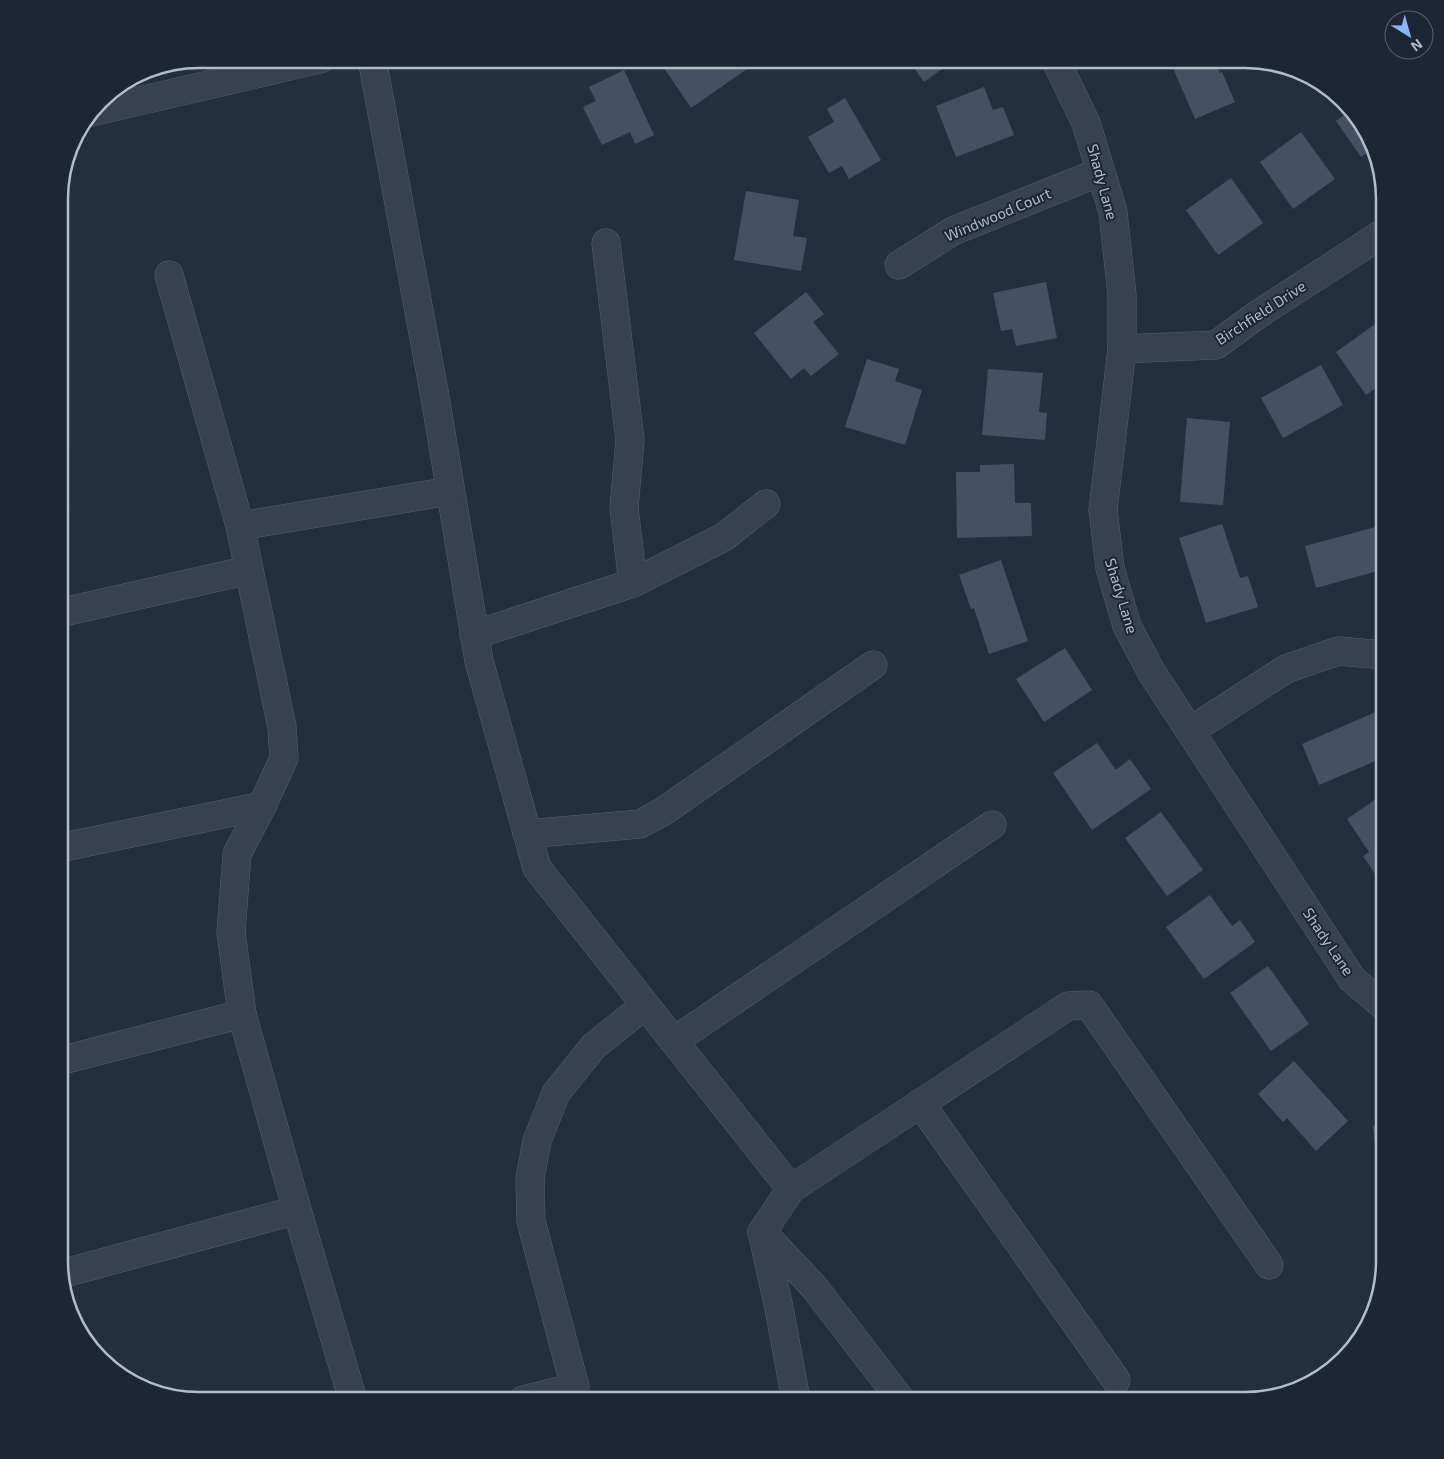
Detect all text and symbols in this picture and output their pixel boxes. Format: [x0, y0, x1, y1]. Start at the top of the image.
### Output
north arrow [1384, 10, 1434, 60]
text: N [1408, 36, 1426, 56]
street label: Shady Lane [1084, 142, 1122, 222]
street label: Windwood Court [942, 183, 1054, 245]
street label: Birchfield Drive [1212, 276, 1309, 348]
street label: Shady Lane [1102, 556, 1142, 635]
street label: Shady Lane [1300, 904, 1358, 979]

